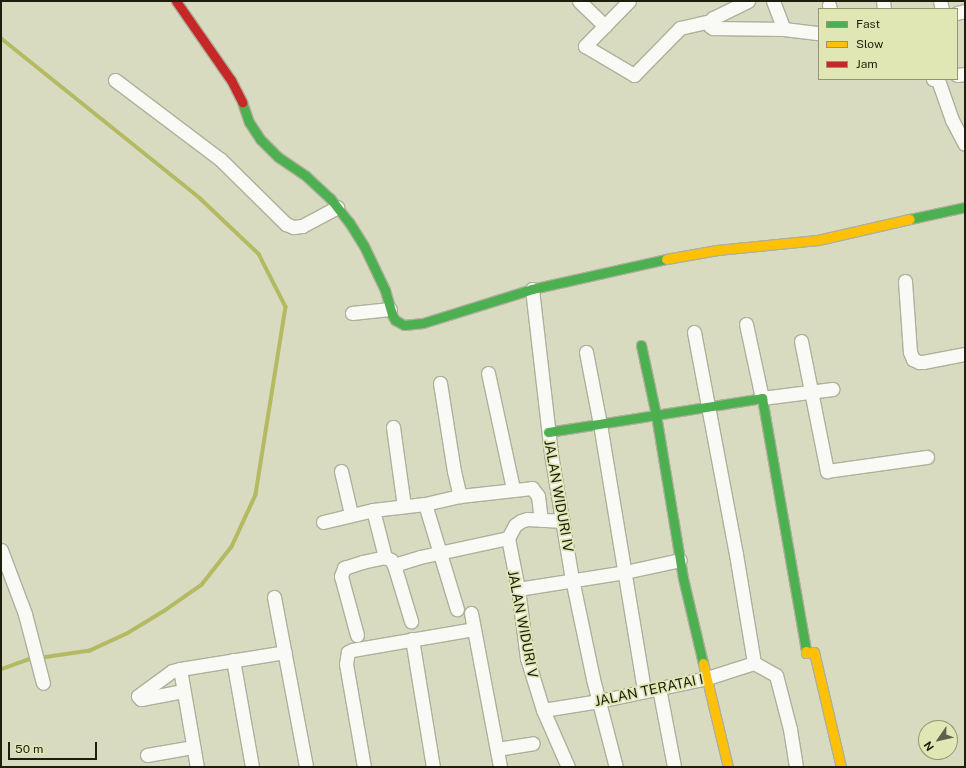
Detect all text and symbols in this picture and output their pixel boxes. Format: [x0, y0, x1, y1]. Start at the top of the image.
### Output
legend [818, 8, 958, 80]
text: Fast [856, 17, 880, 31]
text: Slow [856, 37, 883, 51]
text: Jam [856, 57, 878, 71]
street label: JALAN WIDURI IV [541, 438, 577, 554]
street label: JALAN WIDURI V [504, 568, 542, 680]
street label: JALAN TERATAI I [593, 670, 705, 710]
north arrow [918, 720, 958, 760]
scale bar [10, 734, 99, 760]
text: N [922, 739, 936, 753]
text: 50 m [15, 742, 43, 756]

